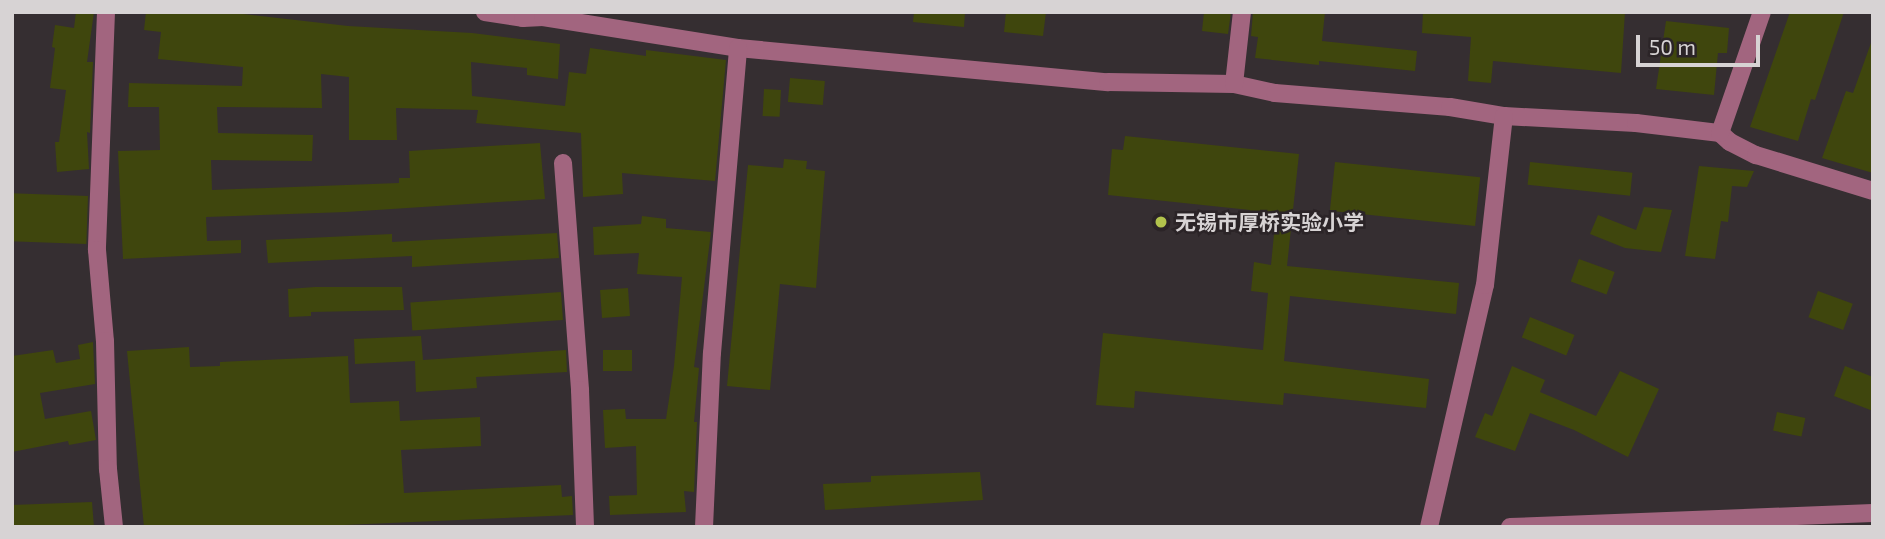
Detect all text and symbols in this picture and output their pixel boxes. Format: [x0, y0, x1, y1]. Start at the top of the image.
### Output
scale bar [1640, 21, 1764, 65]
text: 50 m [1649, 34, 1696, 59]
place label: 无锡市厚桥实验小学 [1175, 209, 1364, 235]
marker: 无锡市厚桥实验小学 [1153, 214, 1169, 230]

